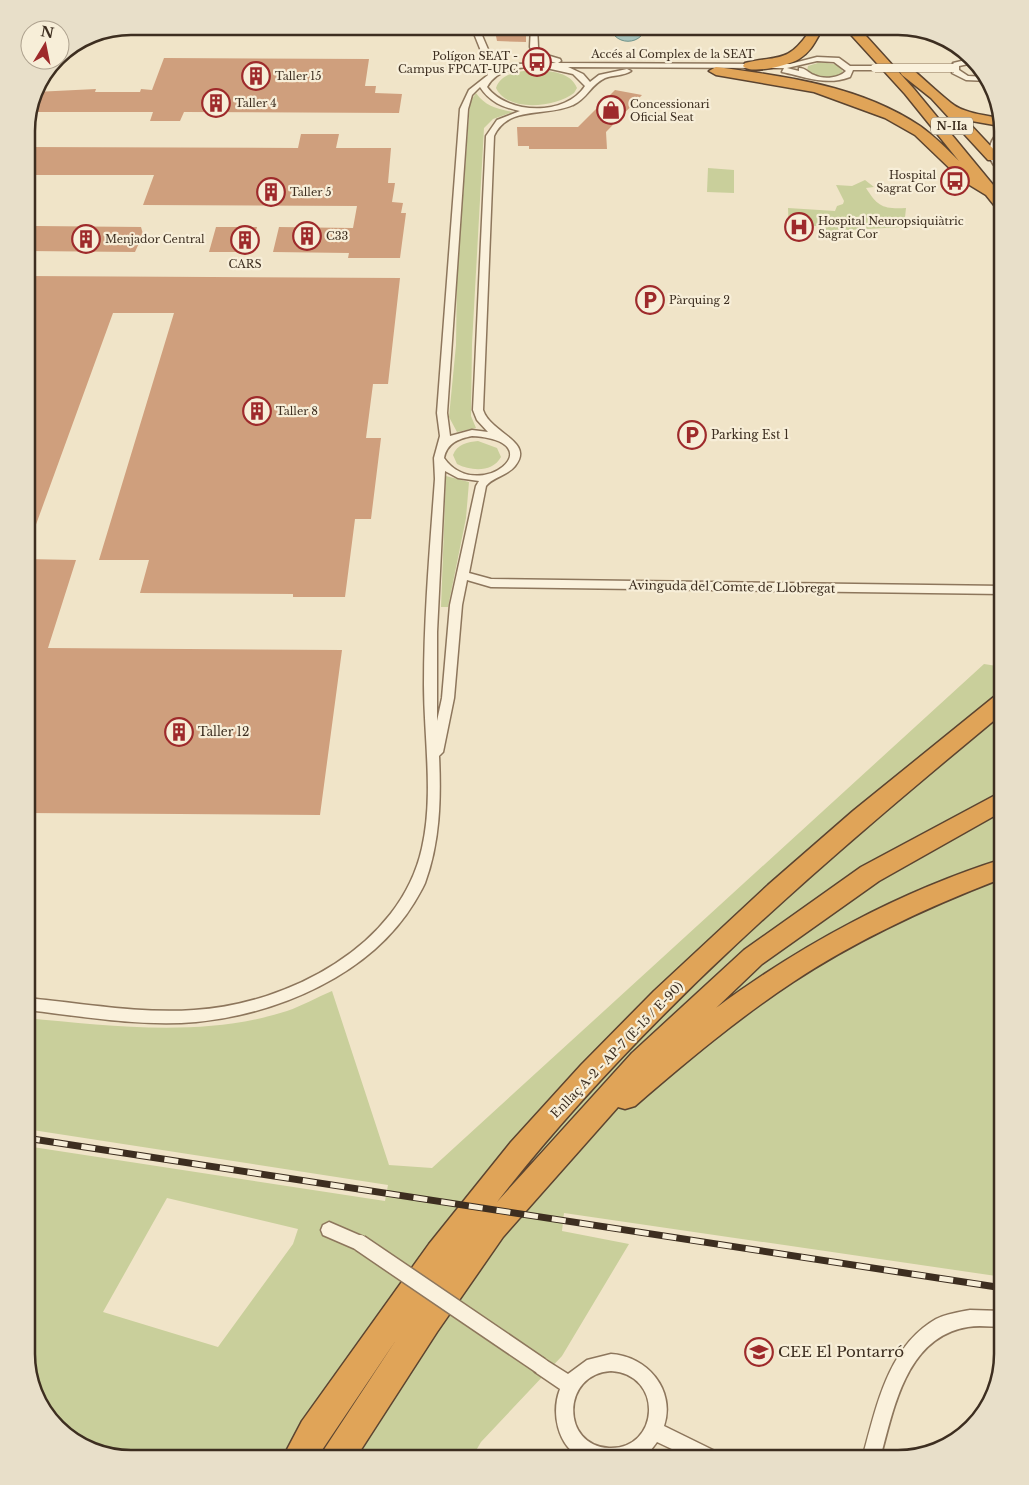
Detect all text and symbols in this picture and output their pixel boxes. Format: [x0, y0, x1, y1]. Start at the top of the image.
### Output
north arrow [20, 20, 70, 70]
text: N [39, 22, 55, 42]
bus stop icon: Polígon SEAT - Campus FPCAT-UPC [522, 47, 552, 77]
street label: Accés al Complex de la SEAT [590, 47, 755, 61]
place label: Polígon SEAT - Campus FPCAT-UPC [398, 49, 518, 76]
building icon: Taller 15 [241, 61, 271, 91]
place label: Taller 15 [275, 69, 322, 83]
building icon: Taller 4 [201, 88, 231, 118]
shop icon: Concessionari Oficial Seat [596, 95, 626, 125]
place label: Taller 4 [235, 96, 277, 110]
place label: Concessionari Oficial Seat [630, 97, 710, 124]
road number: N-IIa [931, 118, 973, 134]
bus stop icon: Hospital Sagrat Cor [940, 166, 970, 196]
place label: Hospital Sagrat Cor [876, 168, 937, 195]
building icon: Taller 5 [256, 177, 286, 207]
place label: Taller 5 [290, 185, 332, 199]
hospital icon: Hospital Neuropsiquiàtric Sagrat Cor [784, 212, 814, 242]
place label: Hospital Neuropsiquiàtric Sagrat Cor [818, 214, 964, 241]
building icon: C33 [292, 221, 322, 251]
building icon: Menjador Central [71, 224, 101, 254]
building icon: CARS [230, 225, 260, 255]
place label: C33 [326, 229, 349, 243]
place label: Menjador Central [105, 232, 205, 246]
place label: CARS [228, 257, 262, 271]
parking icon: Pàrquing 2 [635, 285, 665, 315]
place label: Pàrquing 2 [669, 293, 730, 307]
building icon: Taller 8 [242, 396, 272, 426]
place label: Taller 8 [276, 404, 318, 418]
parking icon: Parking Est 1 [677, 420, 707, 450]
place label: Parking Est 1 [711, 427, 789, 442]
street label: Avinguda del Comte de Llobregat [628, 577, 836, 596]
building icon: Taller 12 [164, 717, 194, 747]
place label: Taller 12 [198, 724, 249, 739]
street label: Enllaç A-2 - AP-7 (E-15 / E-90) [547, 978, 686, 1121]
school or university icon: CEE El Pontarró [744, 1337, 774, 1367]
place label: CEE El Pontarró [778, 1342, 904, 1361]

